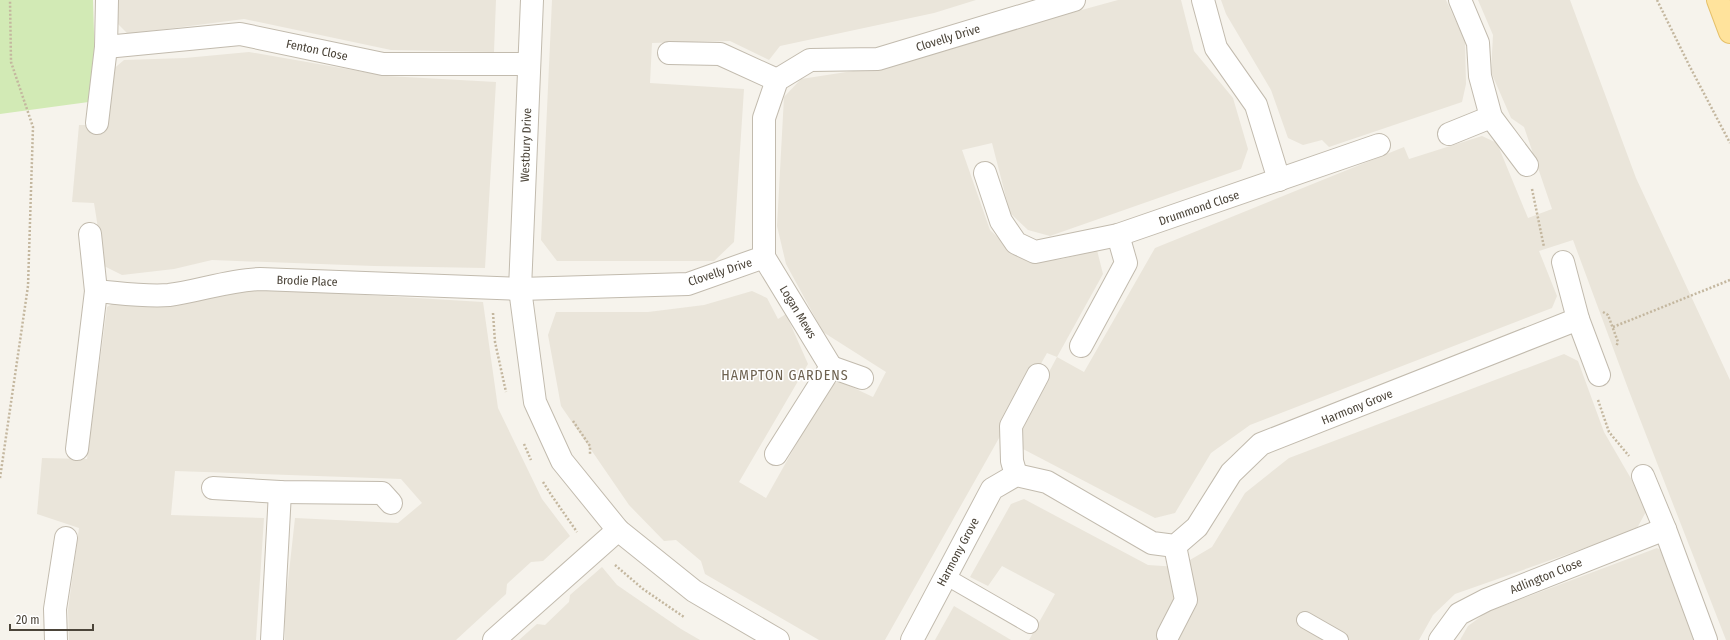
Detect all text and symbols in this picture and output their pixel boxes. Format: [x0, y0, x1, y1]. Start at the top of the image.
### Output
street label: Clovelly Drive [914, 22, 982, 54]
street label: Fenton Close [285, 37, 349, 63]
street label: Westbury Drive [518, 108, 534, 182]
street label: Drummond Close [1157, 188, 1241, 228]
street label: Clovelly Drive [686, 255, 754, 289]
street label: Brodie Place [276, 273, 338, 289]
street label: Logan Mews [777, 283, 819, 341]
district label: HAMPTON GARDENS [721, 367, 849, 384]
street label: Harmony Grove [1319, 386, 1395, 428]
street label: Harmony Grove [934, 515, 982, 589]
street label: Adlington Close [1508, 555, 1584, 597]
scale bar [10, 606, 93, 632]
text: 20 m [16, 613, 40, 627]

